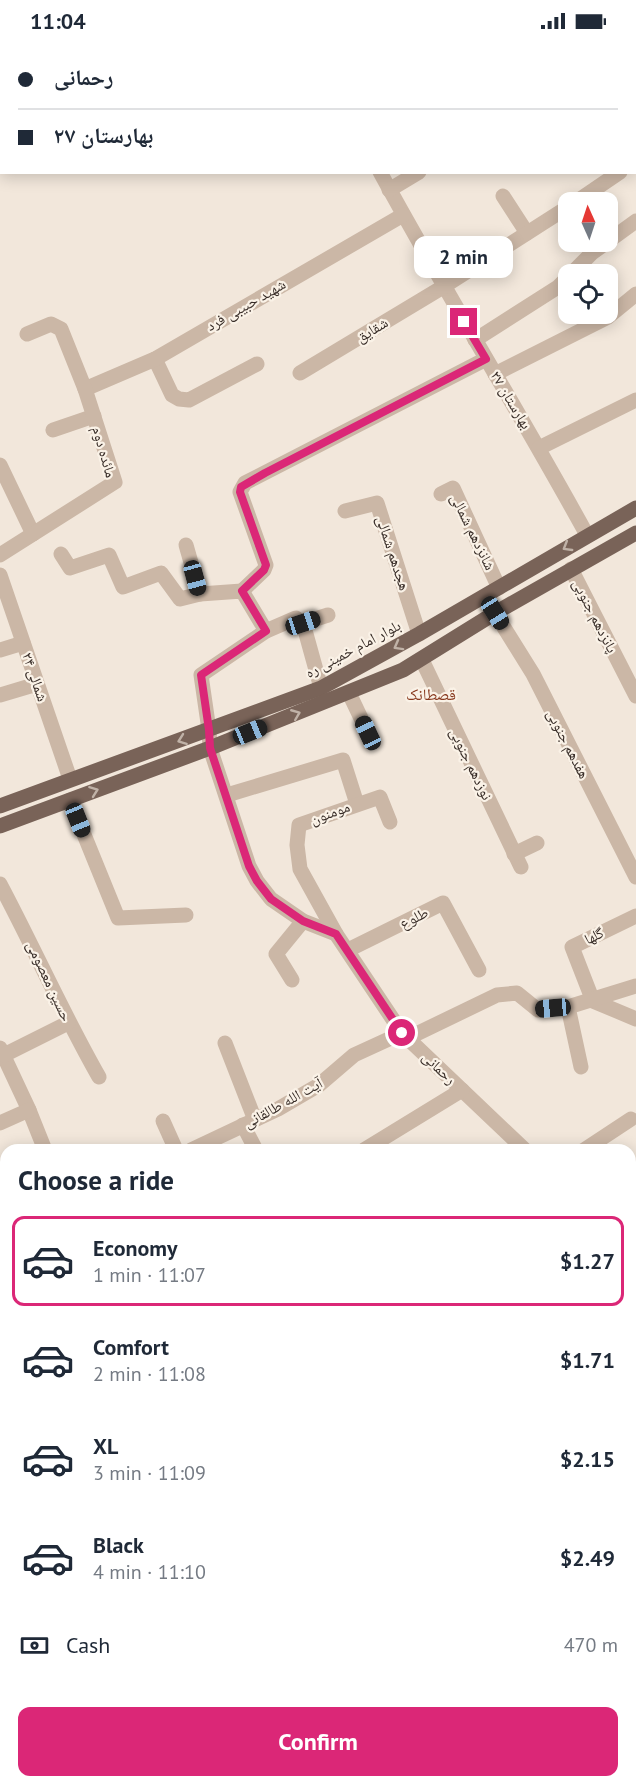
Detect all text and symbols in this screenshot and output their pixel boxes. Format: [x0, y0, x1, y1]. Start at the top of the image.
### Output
text: 11:04 [30, 7, 86, 35]
text: رحمانی [54, 63, 113, 91]
text: بهارستان ۲۷ [54, 121, 153, 149]
north arrow [558, 192, 618, 252]
map controls [558, 192, 618, 324]
callout: 2 min [414, 235, 514, 277]
text: 2 min [439, 244, 488, 270]
button: locate [558, 264, 618, 324]
street label: شهید حبیبی فرد [203, 274, 290, 336]
route end [450, 308, 477, 335]
street label: شقایق [352, 313, 392, 347]
street label: بهارستان ۲۷ [486, 367, 536, 433]
street label: مائده دوم [87, 424, 121, 480]
street label: شانزدهم شمالی [446, 490, 500, 574]
street label: هجدهم شمالی [371, 513, 415, 593]
one-way arrow [563, 540, 573, 552]
car [182, 558, 208, 598]
street label: پانزدهم جنوبی [568, 576, 622, 656]
car [478, 593, 512, 633]
car [283, 609, 323, 637]
street label: بلوار امام خمینی ره [302, 615, 404, 683]
one-way arrow [394, 638, 405, 650]
street label: ۲۴ شمالی [17, 650, 53, 704]
district label: قصطانک [406, 684, 456, 704]
street label: هفدهم جنوبی [542, 706, 594, 782]
one-way arrow [290, 709, 301, 721]
car [352, 713, 384, 753]
car [230, 717, 270, 747]
street label: نوزدهم جنوبی [445, 725, 497, 803]
one-way arrow [177, 732, 187, 745]
one-way arrow [88, 786, 99, 798]
street label: مومنون [307, 797, 353, 829]
car [63, 800, 93, 840]
street label: طلوع [396, 902, 432, 933]
street label: گلها [581, 923, 607, 948]
street label: حسین معصومی [22, 938, 77, 1025]
car [534, 997, 572, 1019]
route start [388, 1019, 415, 1046]
street label: رحمانی [418, 1047, 460, 1089]
street label: آیت الله طالقانی [240, 1073, 327, 1133]
text: Choose a ride [18, 1163, 174, 1197]
icon: car [21, 1234, 75, 1288]
text: Economy [93, 1234, 177, 1262]
text: $1.27 [560, 1247, 615, 1275]
text: 1 min · 11:07 [93, 1262, 206, 1288]
icon: car [21, 1333, 75, 1387]
text: Comfort [93, 1333, 169, 1361]
text: $1.71 [560, 1346, 615, 1374]
text: 2 min · 11:08 [93, 1361, 206, 1387]
icon: car [21, 1432, 75, 1486]
text: XL [93, 1432, 118, 1460]
text: $2.15 [560, 1445, 615, 1473]
text: 3 min · 11:09 [93, 1460, 206, 1486]
icon: car [21, 1531, 75, 1585]
text: Black [93, 1531, 144, 1559]
text: $2.49 [560, 1544, 615, 1572]
text: 4 min · 11:10 [93, 1559, 206, 1585]
icon: cash [18, 1629, 51, 1662]
text: Cash [66, 1631, 110, 1659]
text: 470 m [564, 1632, 618, 1658]
button: Confirm [18, 1707, 618, 1776]

